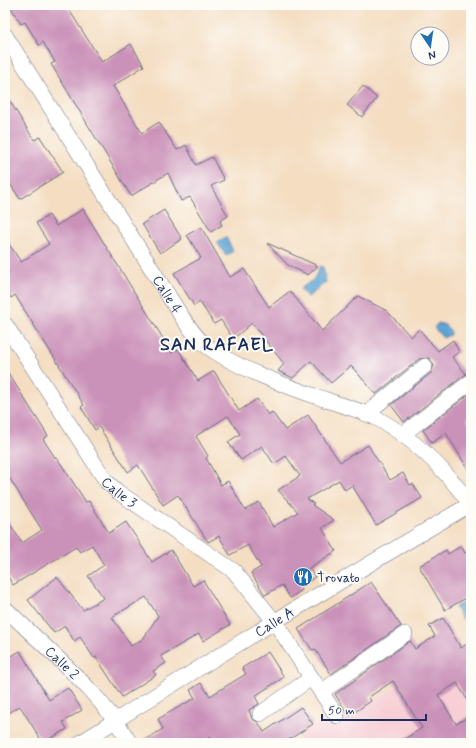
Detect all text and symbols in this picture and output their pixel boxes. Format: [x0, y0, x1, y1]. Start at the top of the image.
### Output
north arrow [410, 26, 450, 66]
text: N [427, 47, 437, 62]
street label: Calle 4 [148, 272, 186, 317]
district label: SAN RAFAEL [160, 333, 274, 357]
street label: Calle 3 [97, 473, 140, 512]
restaurant icon: Trovato [292, 566, 314, 588]
place label: Trovato [317, 569, 360, 587]
street label: Calle A [252, 604, 298, 641]
street label: Calle 2 [41, 643, 83, 684]
scale bar [322, 696, 426, 722]
text: 50 m [328, 703, 355, 719]

